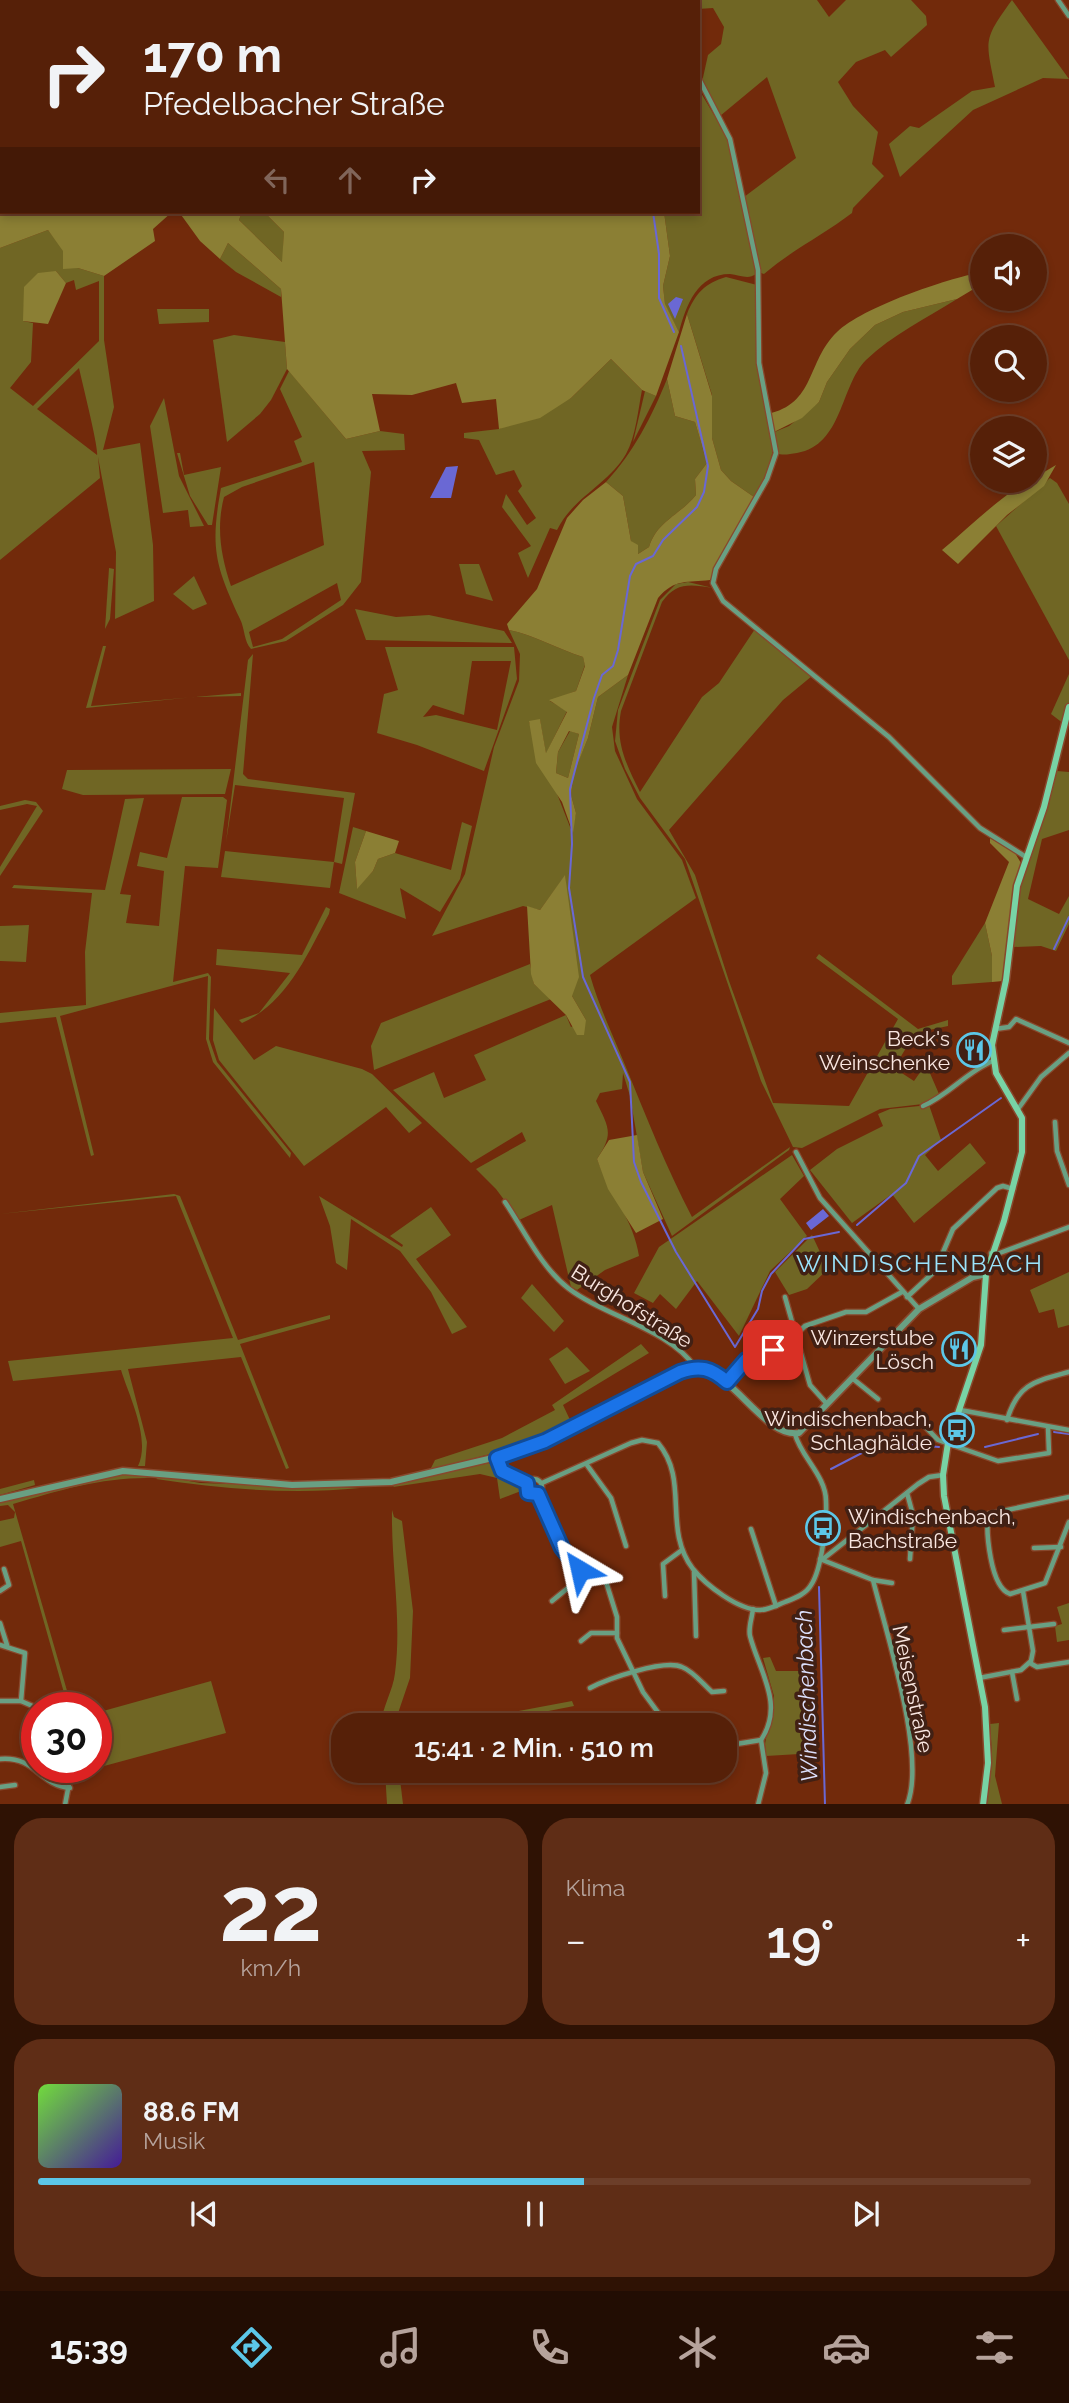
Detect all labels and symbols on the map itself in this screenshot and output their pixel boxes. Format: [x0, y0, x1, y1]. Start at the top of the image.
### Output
place label: Beck's Weinschenke [819, 1026, 950, 1075]
restaurant icon: Beck's Weinschenke [955, 1031, 993, 1069]
district label: WINDISCHENBACH [796, 1249, 1044, 1278]
street label: Burghofstraße [567, 1259, 697, 1353]
pin [743, 1320, 803, 1380]
place label: Winzerstube Lösch [810, 1325, 934, 1374]
restaurant icon: Winzerstube Lösch [940, 1330, 978, 1368]
place label: Windischenbach, Schlaghälde [764, 1406, 932, 1455]
bus stop icon: Windischenbach, Schlaghälde [938, 1411, 976, 1449]
place label: Windischenbach, Bachstraße [848, 1504, 1016, 1553]
bus stop icon: Windischenbach, Bachstraße [804, 1509, 842, 1547]
position arrow [543, 1533, 617, 1607]
water label: Windischenbach [789, 1609, 823, 1783]
street label: Meisenstraße [887, 1623, 939, 1755]
speed limit sign: 30 [21, 1692, 112, 1783]

